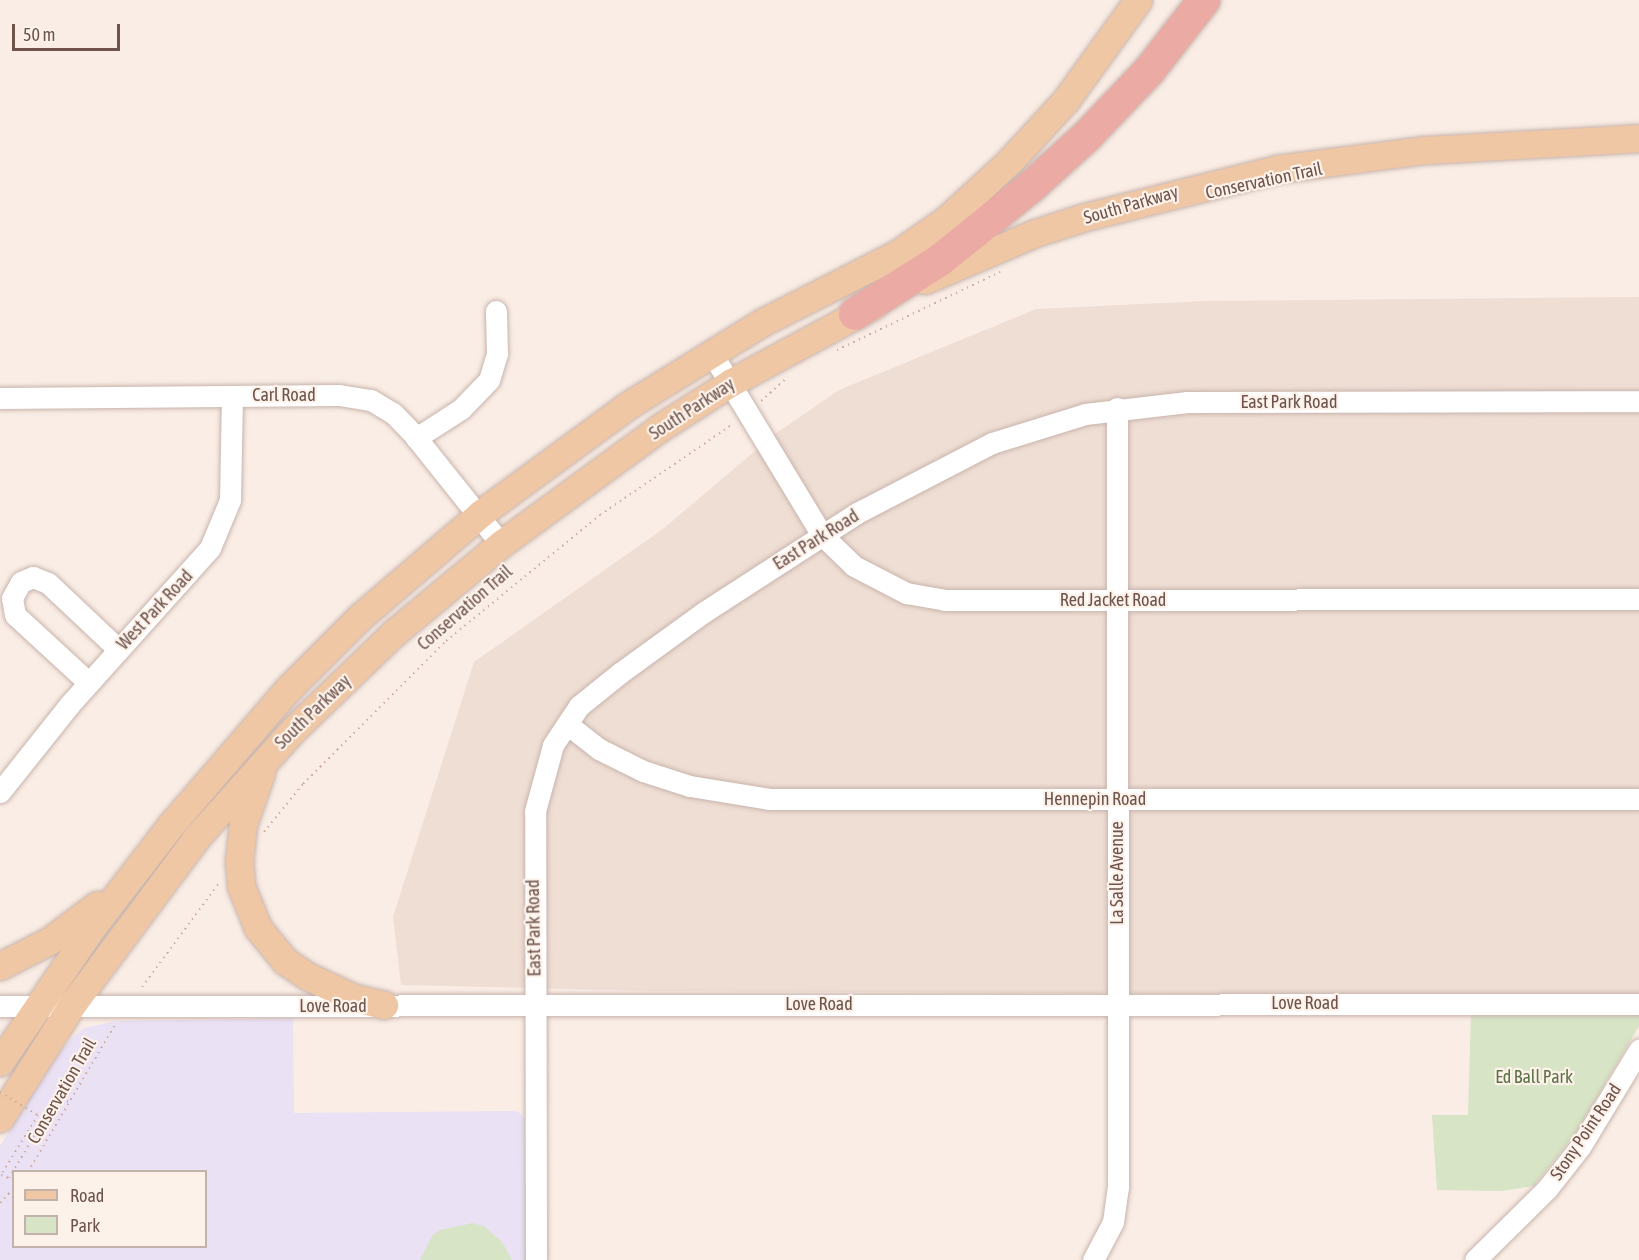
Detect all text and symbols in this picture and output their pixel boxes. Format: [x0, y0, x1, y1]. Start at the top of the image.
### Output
scale bar [15, 12, 123, 50]
text: 50 m [23, 24, 55, 45]
street label: Conservation Trail [1204, 158, 1324, 204]
street label: South Parkway [1081, 181, 1181, 229]
street label: South Parkway [645, 373, 739, 445]
street label: Carl Road [252, 384, 316, 406]
street label: East Park Road [1241, 391, 1337, 413]
street label: East Park Road [769, 505, 863, 575]
street label: Conservation Trail [413, 561, 517, 655]
street label: West Park Road [112, 565, 198, 655]
street label: Red Jacket Road [1060, 589, 1166, 611]
street label: South Parkway [270, 670, 356, 754]
street label: Hennepin Road [1044, 788, 1146, 810]
street label: La Salle Avenue [1106, 821, 1128, 925]
street label: East Park Road [522, 879, 546, 977]
street label: Love Road [1271, 992, 1339, 1014]
street label: Love Road [785, 993, 853, 1015]
street label: Love Road [299, 995, 367, 1017]
street label: Conservation Trail [23, 1034, 101, 1148]
park label: Ed Ball Park [1495, 1066, 1573, 1088]
street label: Stony Point Road [1546, 1080, 1626, 1184]
legend [12, 1170, 207, 1248]
text: Road [70, 1185, 104, 1206]
text: Park [70, 1215, 100, 1236]

